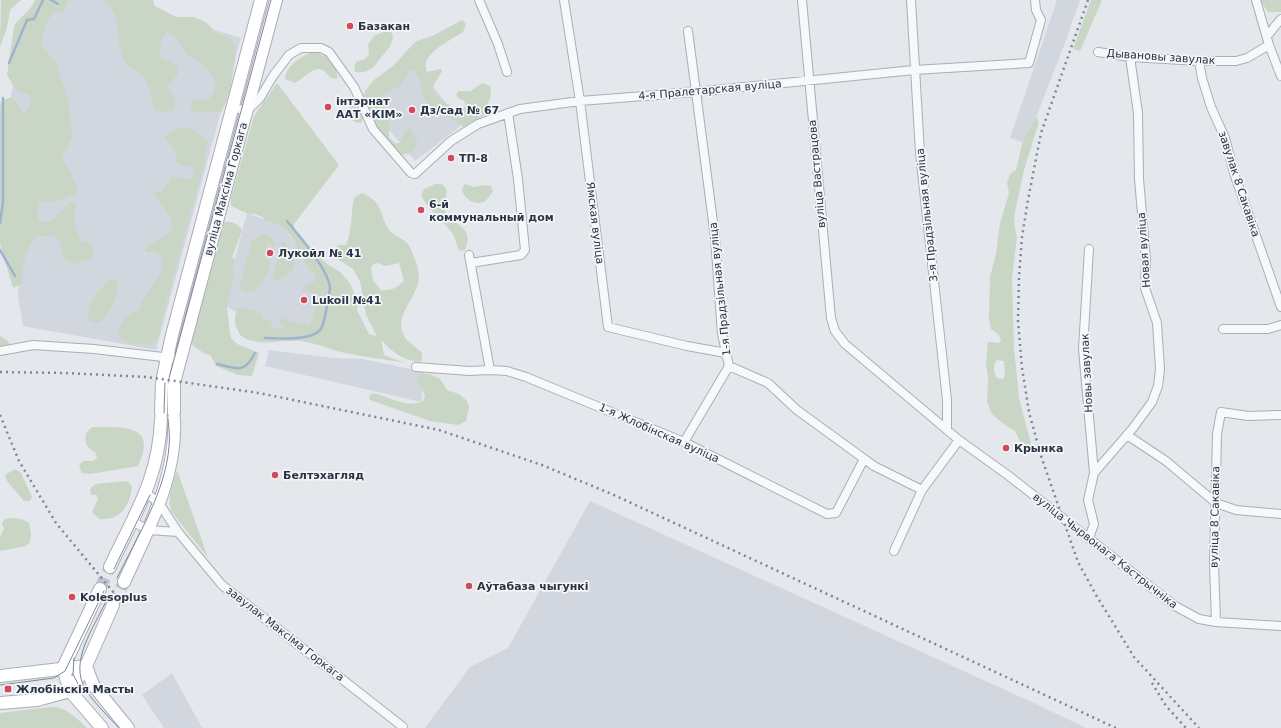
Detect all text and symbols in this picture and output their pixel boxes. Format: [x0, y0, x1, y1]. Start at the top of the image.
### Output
place label: Базакан [358, 20, 410, 33]
marker: Базакан [345, 21, 355, 31]
street label: Дывановы завулак [1106, 47, 1216, 67]
street label: 4-я Пралетарская вуліца [638, 77, 782, 103]
place label: інтэрнат ААТ «КІМ» [336, 95, 403, 121]
marker: інтэрнат ААТ «КІМ» [323, 102, 333, 112]
place label: Дз/сад № 67 [420, 104, 499, 117]
marker: Дз/сад № 67 [407, 105, 417, 115]
street label: вуліца Вастрацова [806, 119, 828, 229]
street label: вуліца Максіма Горкага [202, 121, 250, 257]
street label: завулак 8 Сакавіка [1216, 129, 1262, 239]
street label: 3-я Прадзільная вуліца [914, 147, 940, 283]
place label: ТП-8 [459, 152, 488, 165]
marker: ТП-8 [446, 153, 456, 163]
street label: Ямская вуліца [584, 181, 606, 265]
place label: 6-й коммунальный дом [429, 198, 554, 224]
marker: 6-й коммунальный дом [416, 205, 426, 215]
street label: Новая вуліца [1135, 212, 1153, 288]
street label: 1-я Прадзільная вуліца [707, 221, 733, 357]
place label: Лукойл № 41 [278, 247, 361, 260]
marker: Лукойл № 41 [265, 248, 275, 258]
place label: Lukoil №41 [312, 294, 381, 307]
marker: Lukoil №41 [299, 295, 309, 305]
street label: Новы завулак [1078, 333, 1096, 413]
street label: 1-я Жлобінская вуліца [597, 401, 721, 465]
place label: Крынка [1014, 442, 1063, 455]
marker: Крынка [1001, 443, 1011, 453]
street label: вуліца 8 Сакавіка [1208, 466, 1222, 568]
place label: Белтэхагляд [283, 469, 364, 482]
marker: Белтэхагляд [270, 470, 280, 480]
street label: вуліца Чырвонага Кастрычніка [1030, 490, 1180, 612]
place label: Аўтабаза чыгункі [477, 580, 588, 593]
marker: Аўтабаза чыгункі [464, 581, 474, 591]
street label: завулак Максіма Горкага [223, 584, 347, 684]
place label: Kolesoplus [80, 591, 148, 604]
marker: Kolesoplus [67, 592, 77, 602]
place label: Жлобінскія Масты [16, 683, 134, 696]
marker: Жлобінскія Масты [3, 684, 13, 694]

